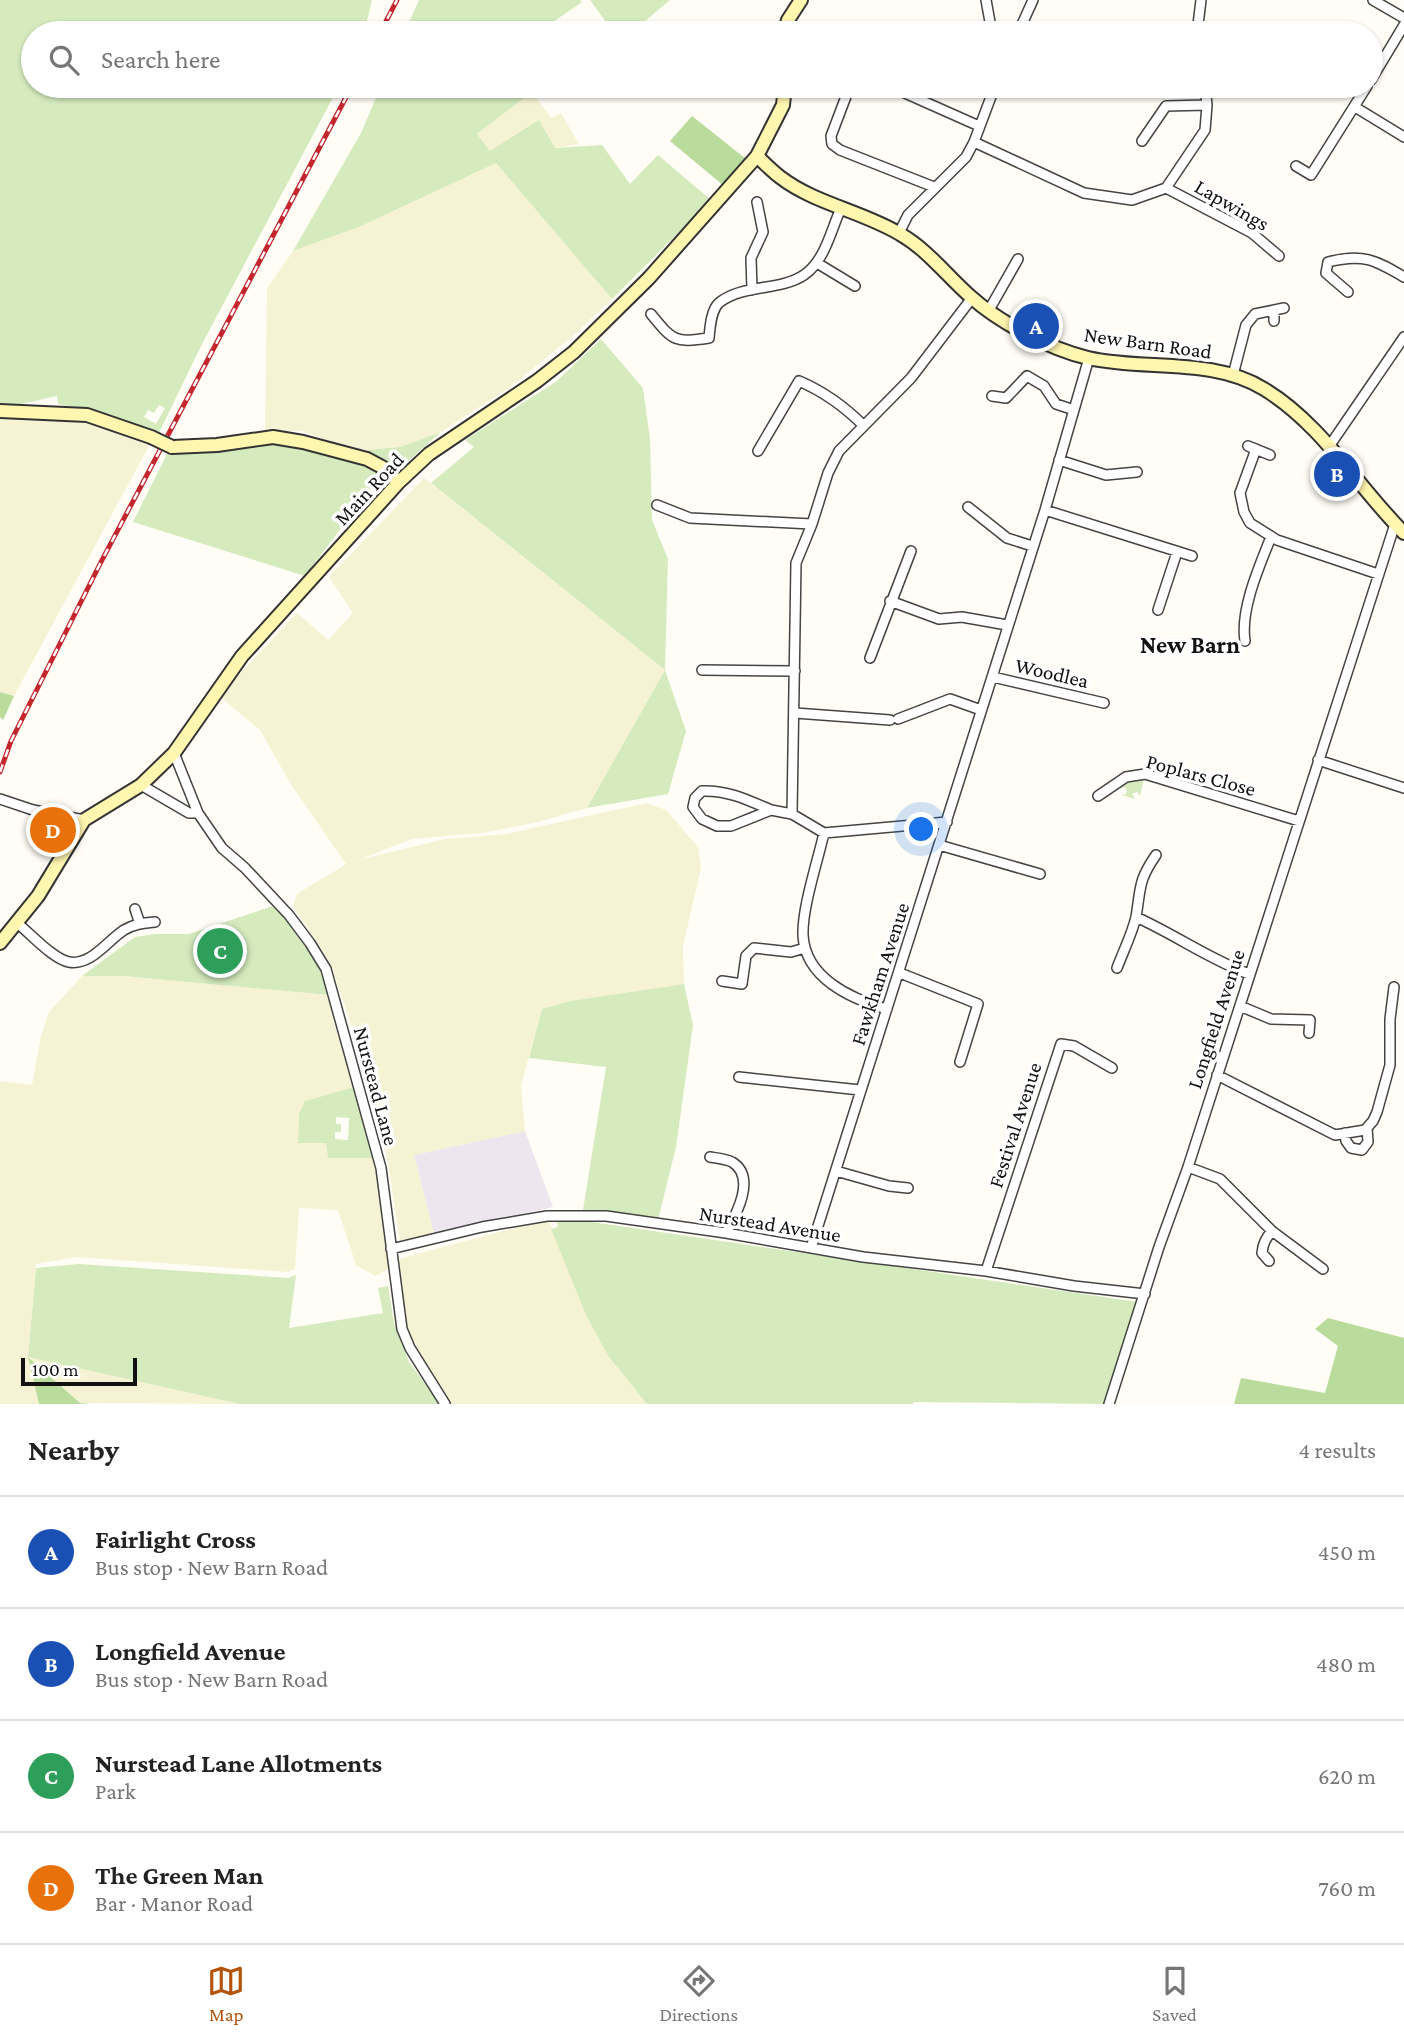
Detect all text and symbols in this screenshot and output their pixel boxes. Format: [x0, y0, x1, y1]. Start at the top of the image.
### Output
search box [21, 21, 1383, 98]
icon: search [45, 41, 83, 79]
text: Search here [101, 45, 220, 74]
street label: Lapwings [1191, 174, 1273, 236]
pin: A [1013, 300, 1059, 352]
street label: New Barn Road [1083, 322, 1213, 364]
street label: Main Road [329, 448, 409, 530]
pin: B [1314, 448, 1360, 500]
district label: New Barn [1140, 631, 1240, 658]
street label: Woodlea [1013, 653, 1091, 693]
street label: Poplars Close [1144, 749, 1258, 801]
pin: D [30, 804, 76, 856]
your location [904, 812, 938, 846]
street label: Fawkham Avenue [846, 900, 914, 1048]
pin: C [197, 925, 243, 977]
street label: Longfield Avenue [1182, 946, 1250, 1092]
street label: Nurstead Lane [349, 1024, 403, 1148]
street label: Festival Avenue [983, 1059, 1047, 1191]
street label: Nurstead Avenue [697, 1201, 843, 1247]
scale bar [21, 1355, 136, 1387]
text: 100 m [32, 1359, 79, 1380]
text: Nearby [28, 1433, 119, 1466]
text: 4 results [1298, 1437, 1376, 1463]
text: Fairlight Cross [95, 1525, 256, 1554]
text: A [44, 1539, 58, 1565]
text: 450 m [1318, 1539, 1376, 1565]
text: Bus stop · New Barn Road [95, 1554, 328, 1580]
text: Longfield Avenue [95, 1637, 286, 1666]
text: B [44, 1651, 58, 1677]
text: 480 m [1316, 1651, 1376, 1677]
text: Bus stop · New Barn Road [95, 1666, 328, 1692]
text: Nurstead Lane Allotments [95, 1749, 382, 1778]
text: C [44, 1763, 58, 1789]
text: 620 m [1318, 1763, 1376, 1789]
text: Park [95, 1778, 136, 1804]
text: The Green Man [95, 1861, 263, 1890]
text: D [43, 1875, 59, 1901]
text: 760 m [1318, 1875, 1376, 1901]
text: Bar · Manor Road [95, 1890, 253, 1916]
tab: Map [207, 1962, 245, 2025]
tab: Directions [659, 1962, 738, 2025]
tab: Saved [1152, 1962, 1197, 2025]

